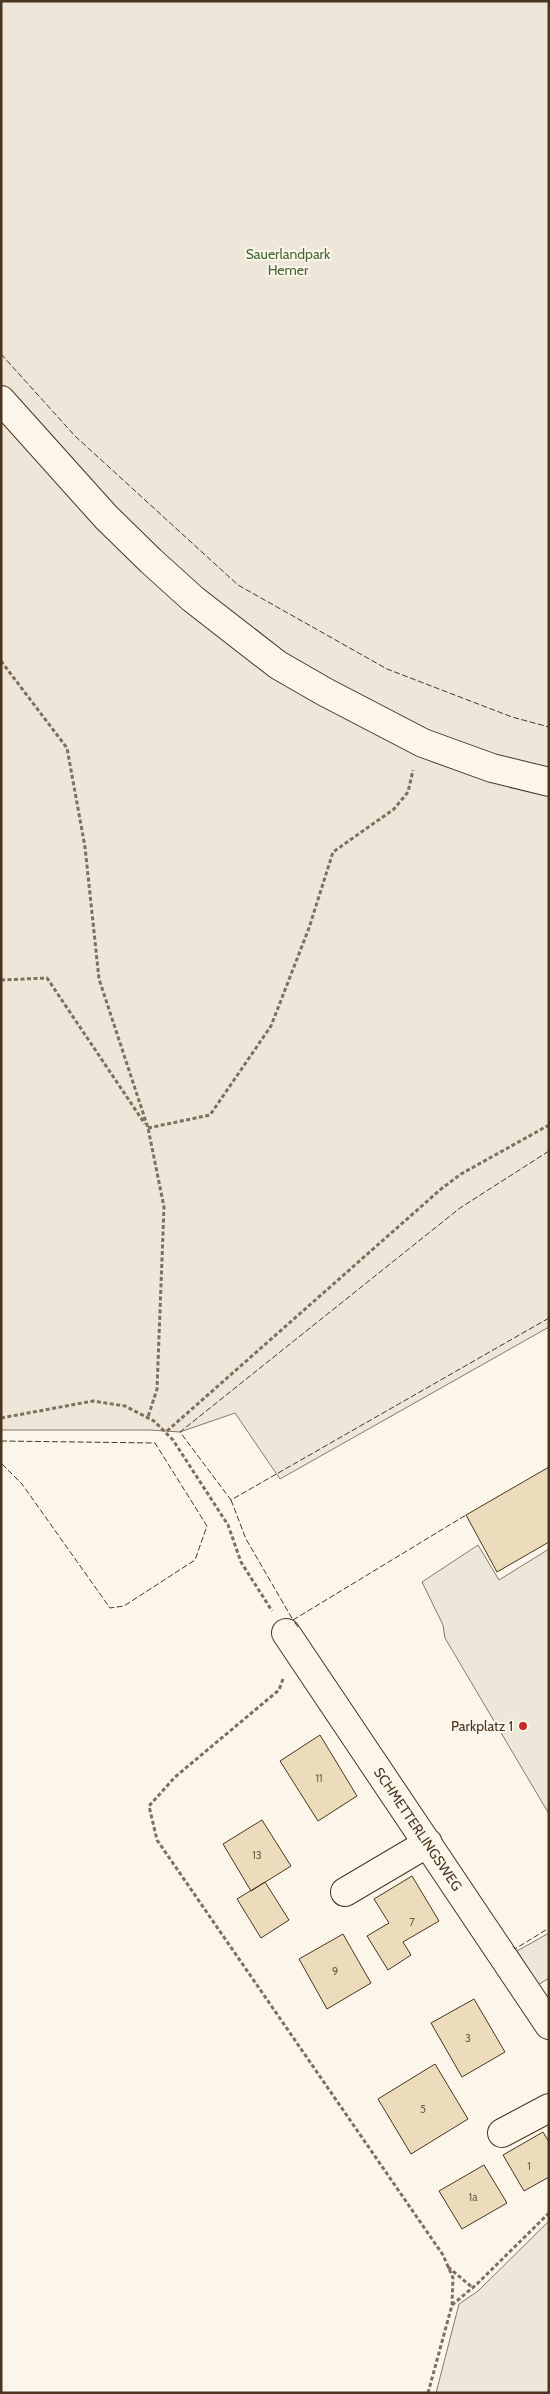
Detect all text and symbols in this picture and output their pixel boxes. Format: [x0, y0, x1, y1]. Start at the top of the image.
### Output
park label: Sauerlandpark Hemer [246, 245, 331, 279]
place label: Parkplatz 1 [451, 1717, 513, 1735]
marker: Parkplatz 1 [517, 1720, 529, 1732]
street label: SCHMETTERLINGSWEG [370, 1764, 466, 1894]
house number: 11 [315, 1771, 323, 1785]
house number: 13 [252, 1848, 262, 1862]
house number: 7 [409, 1915, 415, 1929]
house number: 9 [332, 1964, 338, 1978]
house number: 3 [465, 2031, 471, 2045]
house number: 5 [420, 2102, 426, 2116]
house number: 1 [527, 2159, 531, 2173]
house number: 1a [469, 2190, 478, 2204]

